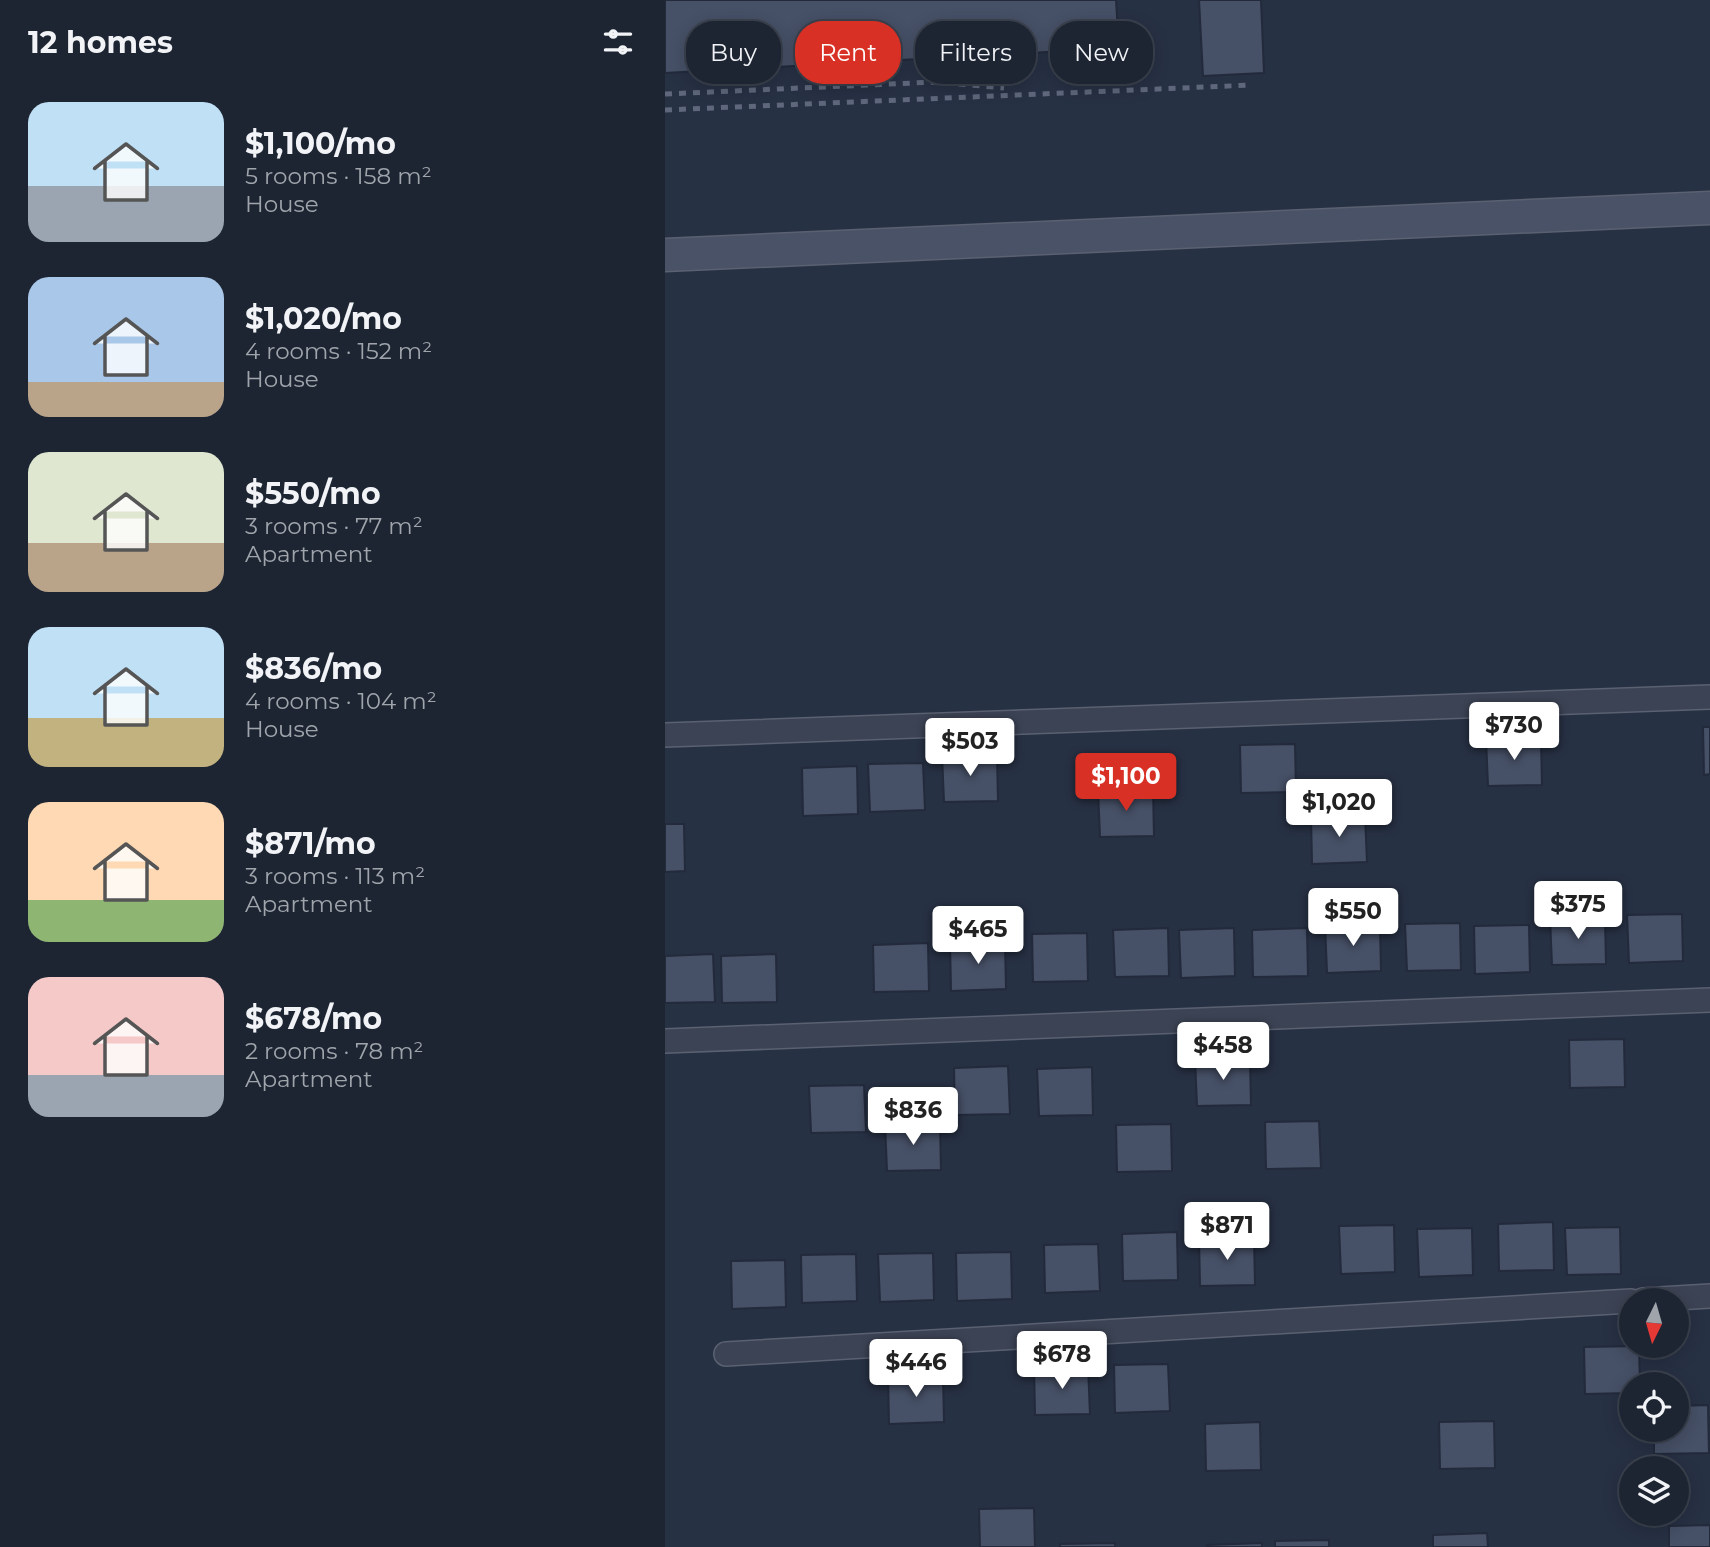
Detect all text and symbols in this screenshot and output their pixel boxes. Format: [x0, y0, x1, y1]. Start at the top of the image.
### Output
chip: Buy [686, 21, 781, 84]
chip: Rent [795, 21, 901, 84]
chip: Filters [915, 21, 1036, 84]
chip: New [1050, 21, 1153, 84]
icon: filters [599, 23, 637, 61]
text: 12 homes [28, 24, 173, 61]
text: $1,100/mo [245, 125, 396, 162]
icon: home [84, 130, 168, 214]
text: 5 rooms · 158 m² [245, 162, 432, 190]
text: House [245, 190, 319, 218]
text: $1,020/mo [245, 300, 402, 337]
icon: home [84, 305, 168, 389]
text: 4 rooms · 152 m² [245, 337, 432, 365]
text: House [245, 365, 319, 393]
text: $550/mo [245, 475, 381, 512]
icon: home [84, 480, 168, 564]
text: 3 rooms · 77 m² [245, 512, 423, 540]
text: Apartment [245, 540, 373, 568]
text: $836/mo [245, 650, 382, 687]
icon: home [84, 655, 168, 739]
text: 4 rooms · 104 m² [245, 687, 437, 715]
pin: $730 [1473, 702, 1555, 762]
text: $730 [1485, 711, 1543, 739]
text: House [245, 715, 319, 743]
pin: $503 [929, 718, 1011, 778]
text: $503 [941, 727, 999, 755]
pin: $1,100 [1069, 754, 1183, 813]
text: $1,100 [1091, 762, 1161, 790]
pin: $1,020 [1282, 780, 1396, 839]
text: $1,020 [1302, 788, 1376, 816]
text: $871/mo [245, 825, 376, 862]
icon: home [84, 830, 168, 914]
text: 3 rooms · 113 m² [245, 862, 425, 890]
pin: $375 [1537, 881, 1619, 941]
pin: $550 [1312, 888, 1394, 948]
text: Apartment [245, 890, 373, 918]
text: $375 [1550, 890, 1606, 918]
text: $550 [1324, 897, 1382, 925]
pin: $465 [937, 906, 1019, 966]
text: $465 [948, 915, 1008, 943]
text: $678/mo [245, 1000, 382, 1037]
icon: home [84, 1005, 168, 1089]
pin: $458 [1182, 1023, 1264, 1082]
text: $458 [1193, 1031, 1253, 1059]
text: 2 rooms · 78 m² [245, 1037, 423, 1065]
text: Apartment [245, 1065, 373, 1093]
pin: $836 [872, 1088, 954, 1147]
text: $836 [884, 1096, 942, 1124]
pin: $871 [1186, 1202, 1268, 1262]
text: $871 [1200, 1211, 1254, 1239]
north arrow [1619, 1288, 1689, 1358]
map controls [1619, 1288, 1689, 1526]
pin: $678 [1021, 1332, 1103, 1391]
pin: $446 [875, 1340, 957, 1399]
text: $678 [1033, 1340, 1091, 1368]
text: $446 [885, 1348, 947, 1376]
button: locate [1619, 1372, 1689, 1442]
button: layers [1619, 1456, 1689, 1526]

